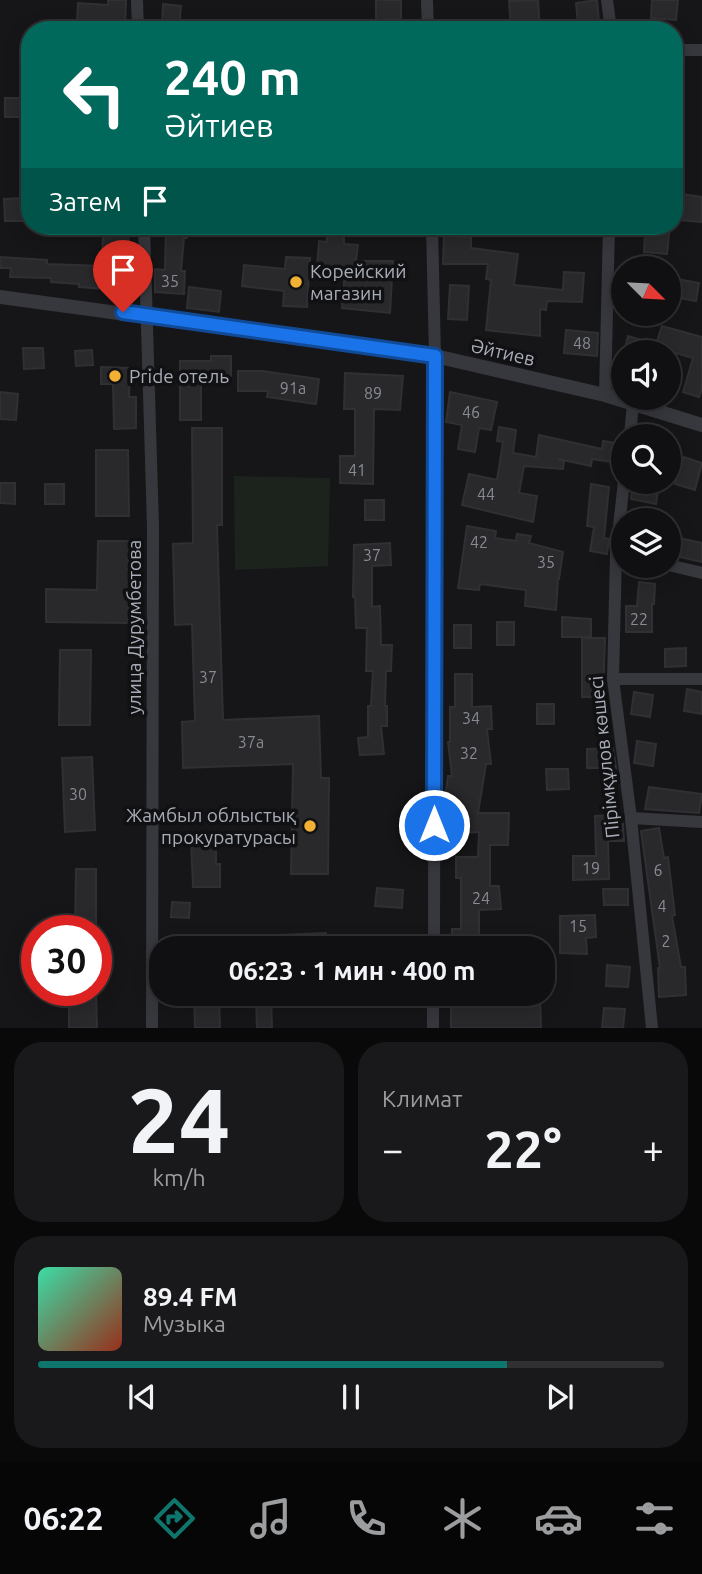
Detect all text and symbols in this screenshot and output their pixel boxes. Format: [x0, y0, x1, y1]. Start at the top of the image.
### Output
icon: left [49, 49, 140, 140]
text: 240 m [164, 49, 301, 104]
text: Әйтиев [164, 107, 274, 143]
icon: arrive [136, 182, 174, 220]
text: Затем [49, 187, 122, 216]
pin [93, 240, 153, 312]
icon: arrive [104, 251, 142, 289]
north arrow [611, 256, 681, 326]
map controls [611, 256, 681, 578]
place label: Корейский магазин [310, 260, 406, 304]
house number: 35 [161, 272, 179, 290]
marker: Корейский магазин [288, 274, 304, 290]
street label: Әйтиев [469, 334, 537, 370]
house number: 48 [573, 334, 591, 352]
button: sound [611, 340, 681, 410]
place label: Pride отель [129, 365, 229, 387]
marker: Pride отель [107, 368, 123, 384]
house number: 91а [280, 379, 306, 397]
house number: 89 [364, 384, 382, 402]
house number: 46 [462, 403, 480, 421]
button: search [611, 424, 681, 494]
house number: 41 [348, 461, 366, 479]
house number: 44 [477, 485, 495, 503]
button: layers [611, 508, 681, 578]
house number: 42 [470, 533, 488, 551]
street label: улица Дурумбетова [123, 540, 145, 714]
house number: 37 [363, 546, 381, 564]
house number: 35 [537, 553, 555, 571]
house number: 22 [630, 610, 648, 628]
house number: 37 [199, 668, 217, 686]
street label: Пірімқұлов көшесі [585, 675, 623, 839]
house number: 34 [462, 709, 480, 727]
house number: 37а [238, 733, 264, 751]
house number: 32 [460, 744, 478, 762]
house number: 30 [69, 785, 87, 803]
position arrow [397, 788, 471, 862]
place label: Жамбыл облыстық прокуратурасы [126, 804, 297, 848]
marker: Жамбыл облыстық прокуратурасы [302, 818, 318, 834]
house number: 19 [582, 859, 600, 877]
house number: 6 [653, 861, 663, 879]
house number: 24 [472, 889, 490, 907]
house number: 4 [657, 897, 667, 915]
speed limit sign: 30 [21, 915, 112, 1006]
house number: 15 [569, 917, 587, 935]
house number: 2 [661, 932, 671, 950]
text: 06:23 · 1 мин · 400 m [229, 956, 475, 985]
text: 24 [128, 1068, 230, 1170]
text: Климат [382, 1086, 462, 1111]
text: 22° [484, 1120, 562, 1178]
text: − [382, 1128, 403, 1170]
text: + [643, 1128, 664, 1170]
text: km/h [152, 1165, 206, 1190]
text: 89.4 FM [143, 1282, 237, 1311]
text: Музыка [143, 1311, 226, 1336]
icon: previous [123, 1378, 161, 1416]
icon: pause [332, 1378, 370, 1416]
icon: next [541, 1378, 579, 1416]
icon: directions [150, 1494, 199, 1543]
icon: music [246, 1494, 295, 1543]
icon: phone [342, 1494, 391, 1543]
icon: climate [438, 1494, 487, 1543]
icon: car [534, 1494, 583, 1543]
icon: filters [630, 1494, 679, 1543]
text: 06:22 [23, 1500, 104, 1536]

